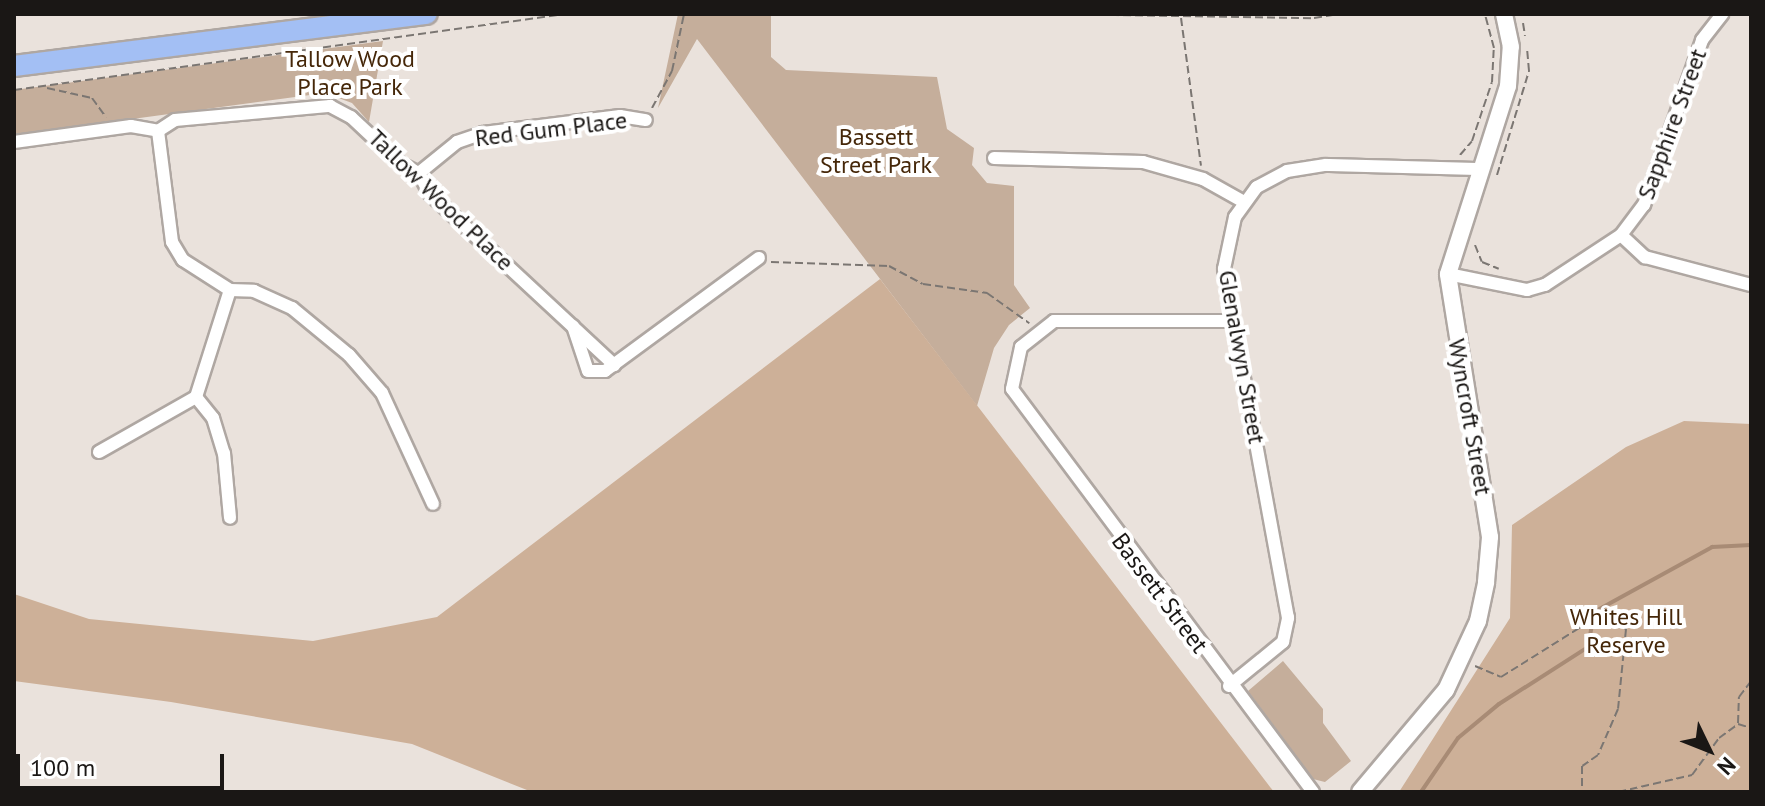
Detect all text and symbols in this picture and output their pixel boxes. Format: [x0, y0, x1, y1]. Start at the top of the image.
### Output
park label: Tallow Wood Place Park [285, 45, 415, 101]
street label: Sapphire Street [1631, 45, 1713, 203]
street label: Red Gum Place [473, 105, 629, 153]
street label: Tallow Wood Place [362, 123, 520, 277]
park label: Bassett Street Park [820, 123, 932, 179]
street label: Glenalwyn Street [1213, 268, 1271, 446]
street label: Wyncroft Street [1442, 336, 1498, 498]
street label: Bassett Street [1106, 528, 1214, 658]
park label: Whites Hill Reserve [1570, 603, 1682, 659]
north arrow [1669, 710, 1749, 790]
scale bar [20, 738, 228, 788]
text: 100 m [30, 752, 95, 783]
text: N [1711, 752, 1742, 781]

